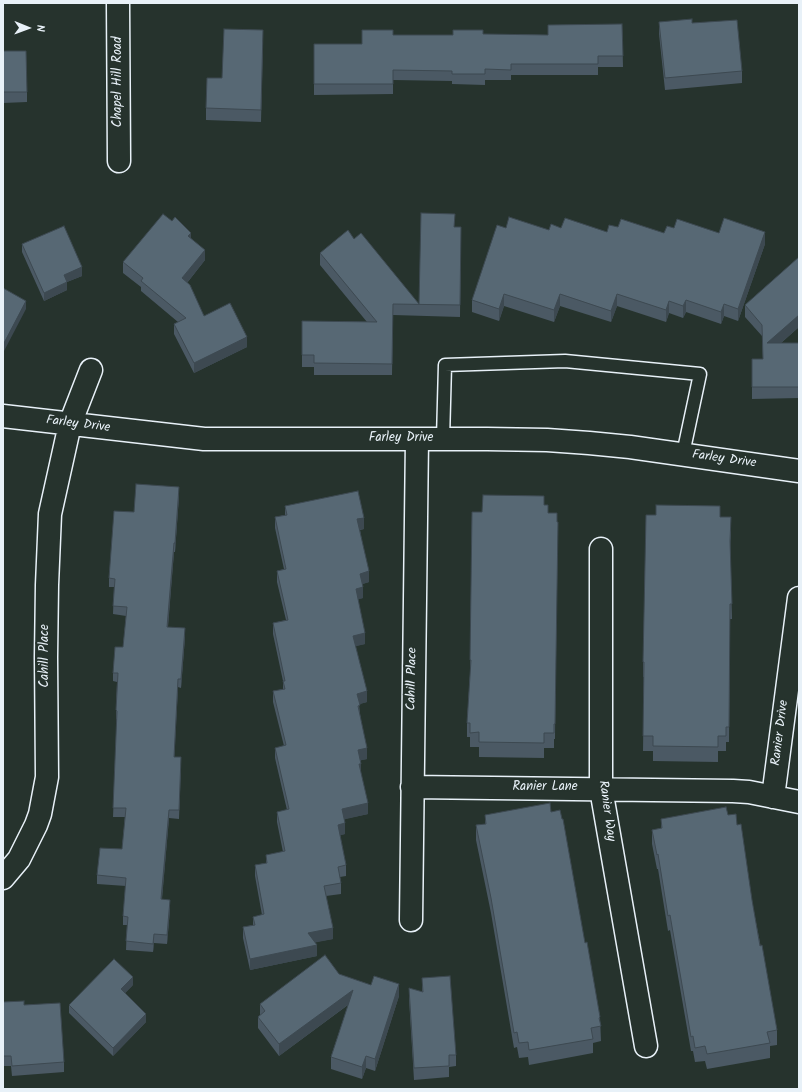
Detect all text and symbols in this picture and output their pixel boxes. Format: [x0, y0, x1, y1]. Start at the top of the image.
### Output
north arrow [8, 8, 48, 48]
text: N [31, 25, 49, 32]
street label: Chapel Hill Road [111, 37, 127, 127]
street label: Farley Drive [45, 413, 111, 437]
street label: Farley Drive [369, 431, 433, 447]
street label: Farley Drive [691, 448, 757, 472]
street label: Cahill Place [38, 624, 54, 688]
street label: Cahill Place [405, 647, 421, 711]
street label: Ranier Drive [769, 699, 793, 767]
street label: Ranier Way [594, 779, 618, 843]
street label: Ranier Lane [512, 780, 578, 796]

